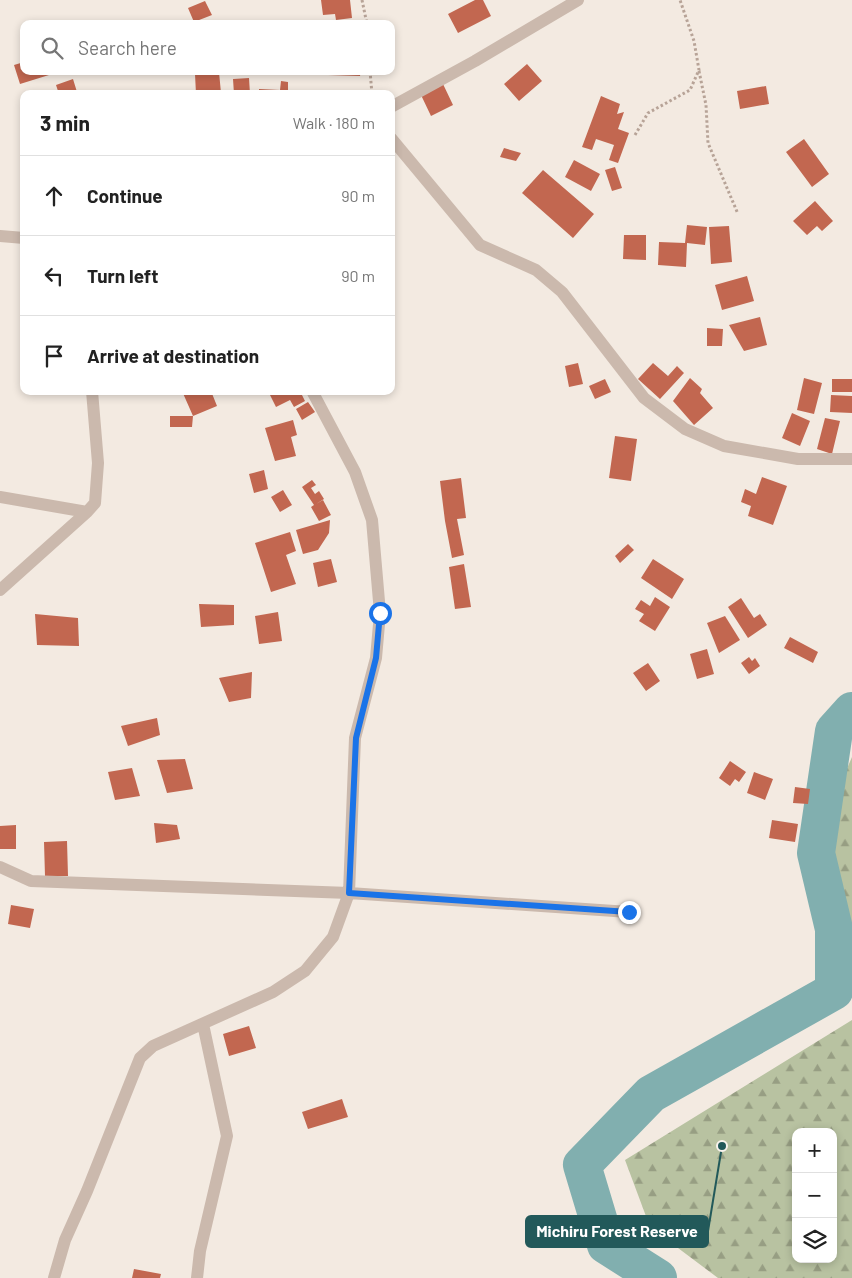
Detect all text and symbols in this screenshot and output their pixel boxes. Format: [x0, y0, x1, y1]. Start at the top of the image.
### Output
search box [20, 20, 395, 75]
icon: search [38, 34, 66, 62]
text: Search here [78, 36, 177, 59]
text: 3 min [40, 110, 90, 135]
text: Walk · 180 m [293, 113, 375, 132]
icon: ahead [40, 182, 68, 210]
text: Continue [87, 184, 163, 207]
text: 90 m [341, 186, 375, 205]
icon: left [40, 262, 68, 290]
text: Turn left [87, 264, 158, 287]
text: 90 m [341, 266, 375, 285]
icon: arrive [40, 342, 68, 370]
text: Arrive at destination [87, 344, 259, 367]
route start [369, 602, 392, 625]
route end [618, 901, 641, 924]
map controls [792, 1128, 837, 1263]
button: + [792, 1128, 837, 1173]
button: − [792, 1173, 837, 1218]
callout: Michiru Forest Reserve [526, 1216, 708, 1247]
button: layers [792, 1218, 837, 1263]
text: Michiru Forest Reserve [536, 1221, 698, 1240]

